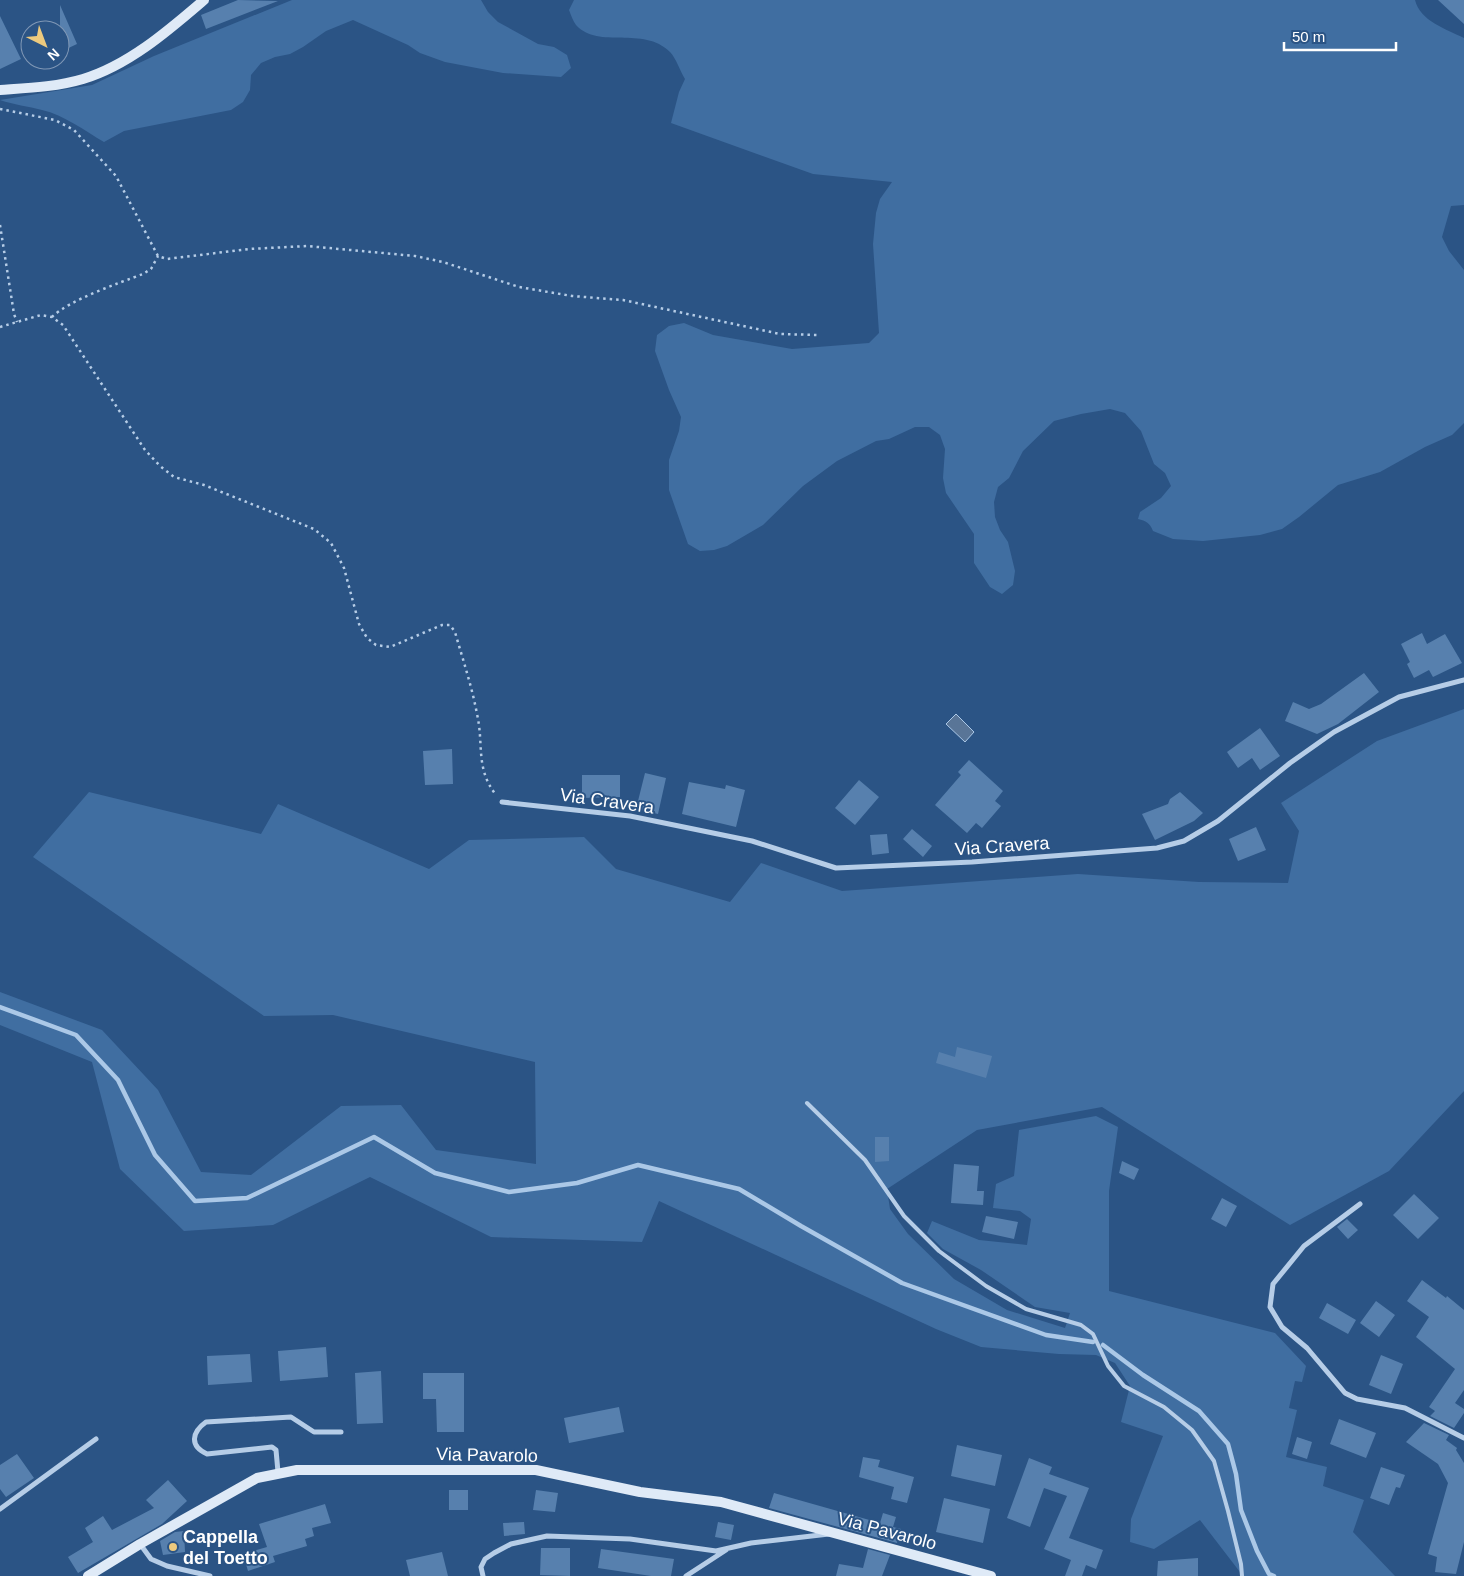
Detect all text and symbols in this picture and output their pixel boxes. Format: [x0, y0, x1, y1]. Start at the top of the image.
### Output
north arrow [20, 20, 70, 70]
scale bar [1284, 20, 1396, 52]
text: 50 m [1292, 28, 1325, 45]
text: N [45, 45, 63, 64]
street label: Via Cravera [559, 785, 656, 818]
street label: Via Cravera [954, 833, 1051, 859]
street label: Via Pavarolo [436, 1444, 538, 1466]
street label: Via Pavarolo [835, 1508, 939, 1554]
place label: Cappella del Toetto [183, 1527, 268, 1568]
marker: Cappella del Toetto [167, 1541, 179, 1553]

